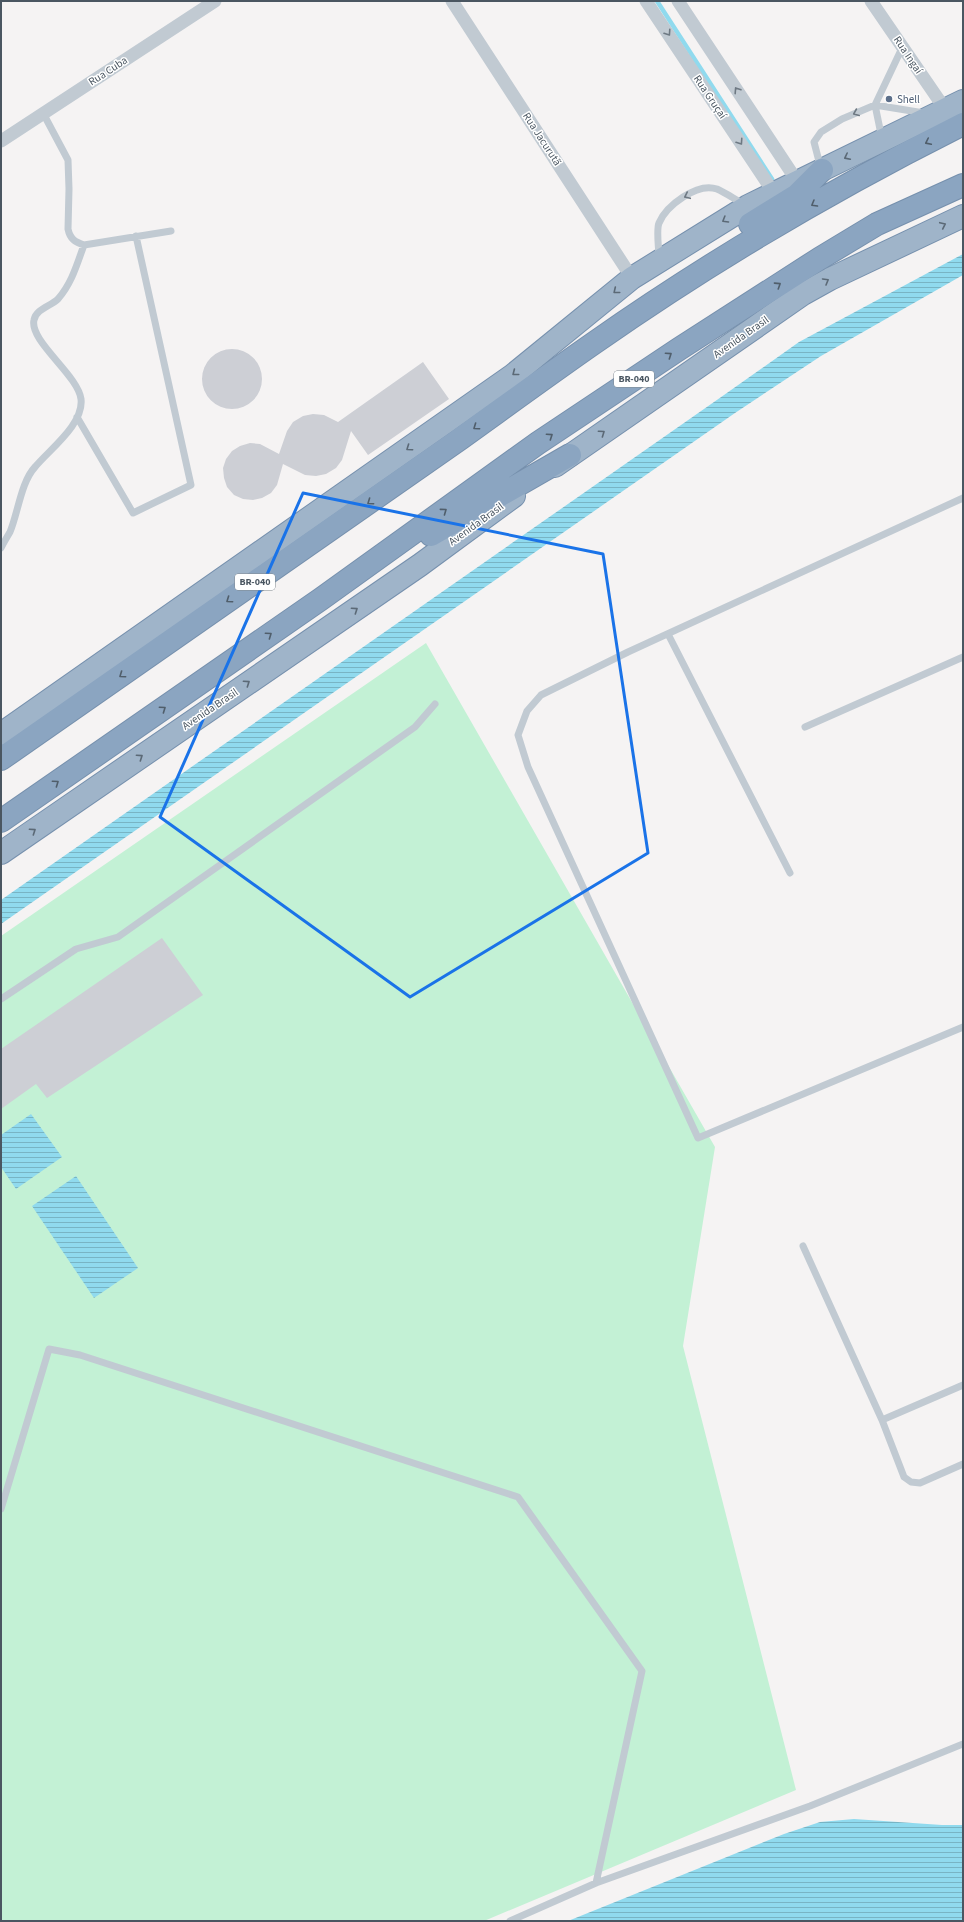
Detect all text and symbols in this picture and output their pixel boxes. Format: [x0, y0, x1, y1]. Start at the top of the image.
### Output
one-way arrow [663, 29, 670, 36]
street label: Rua Ingaí [890, 33, 926, 77]
street label: Rua Cuba [86, 53, 130, 89]
street label: Rua Gruçaí [690, 72, 730, 122]
one-way arrow [734, 87, 741, 94]
place label: Shell [897, 92, 920, 107]
marker: Shell [884, 94, 894, 104]
one-way arrow [852, 108, 860, 116]
street label: Rua Jacurutã [519, 109, 565, 169]
one-way arrow [925, 137, 932, 145]
one-way arrow [735, 138, 743, 145]
one-way arrow [844, 152, 852, 160]
one-way arrow [683, 191, 691, 199]
one-way arrow [811, 199, 818, 206]
one-way arrow [722, 216, 729, 223]
one-way arrow [939, 222, 946, 230]
one-way arrow [822, 279, 829, 286]
one-way arrow [774, 282, 781, 290]
one-way arrow [613, 287, 621, 294]
street label: Avenida Brasil [710, 312, 772, 362]
one-way arrow [665, 352, 672, 360]
one-way arrow [513, 368, 520, 375]
road number: BR-040 [614, 371, 654, 387]
one-way arrow [473, 422, 480, 430]
one-way arrow [598, 431, 605, 438]
one-way arrow [545, 433, 552, 440]
one-way arrow [406, 443, 413, 450]
one-way arrow [367, 497, 374, 504]
street label: Avenida Brasil [445, 499, 507, 549]
one-way arrow [439, 509, 446, 516]
road number: BR-040 [235, 574, 275, 590]
one-way arrow [226, 595, 233, 602]
one-way arrow [350, 608, 357, 615]
one-way arrow [265, 633, 272, 640]
one-way arrow [119, 670, 126, 678]
one-way arrow [243, 681, 250, 688]
street label: Avenida Brasil [179, 685, 241, 733]
one-way arrow [158, 707, 165, 714]
one-way arrow [136, 755, 143, 762]
one-way arrow [52, 780, 59, 788]
one-way arrow [29, 828, 36, 836]

